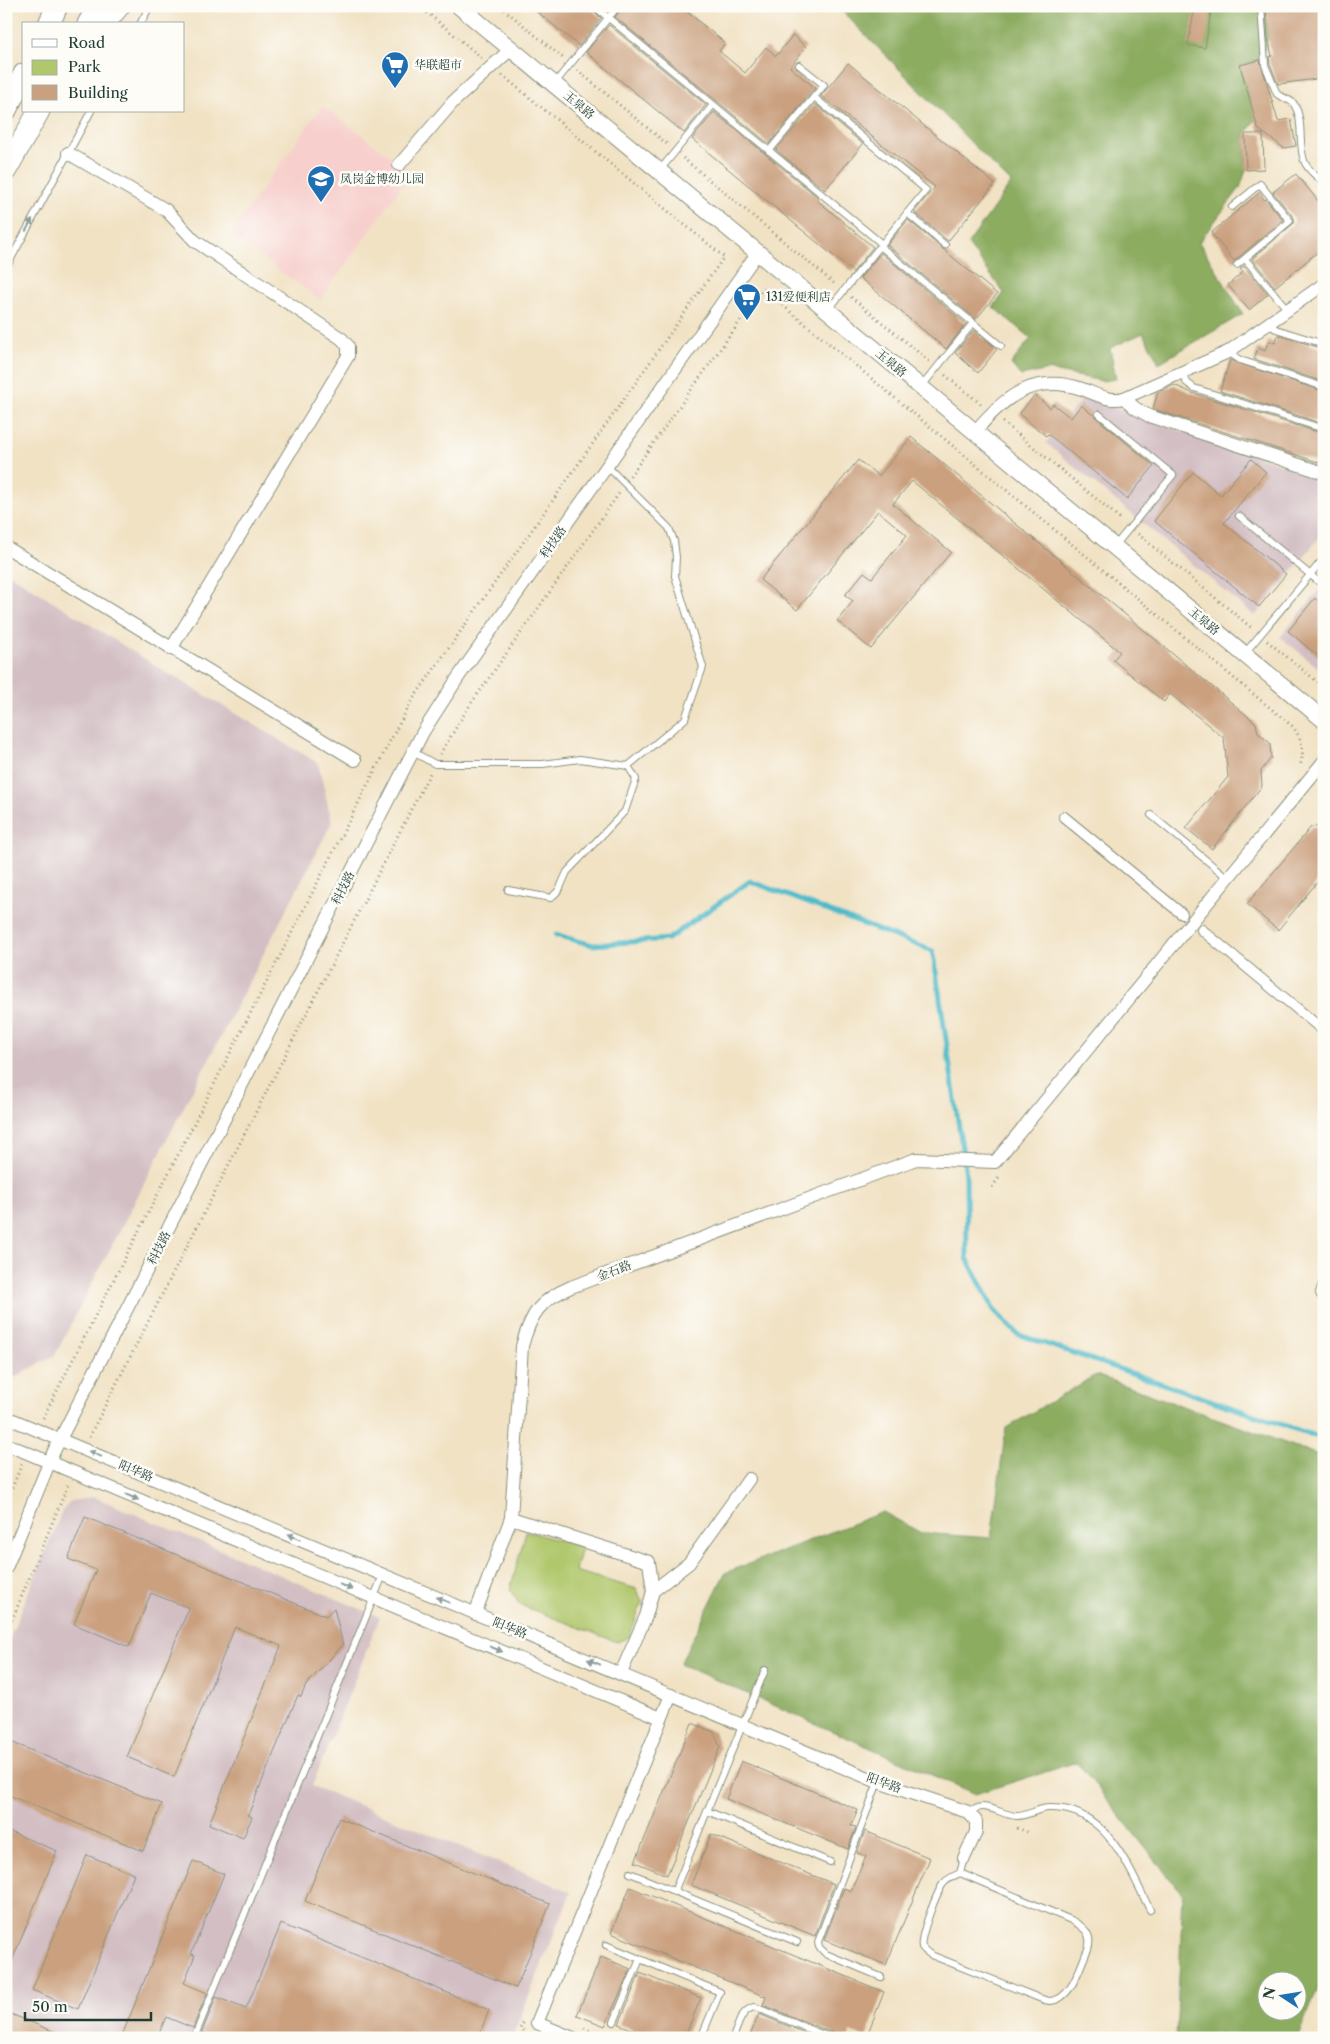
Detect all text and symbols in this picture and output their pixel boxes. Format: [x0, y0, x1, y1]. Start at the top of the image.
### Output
legend [22, 22, 185, 112]
text: Road [68, 33, 105, 52]
supermarket icon: 华联超市 [380, 50, 410, 89]
text: Park [68, 57, 102, 76]
place label: 华联超市 [414, 57, 462, 72]
text: Building [68, 83, 128, 102]
street label: 玉泉路 [561, 87, 598, 122]
school or university icon: 凤岗金博幼儿园 [306, 164, 336, 203]
place label: 凤岗金博幼儿园 [340, 171, 424, 186]
one-way arrow [25, 218, 33, 232]
supermarket icon: 131爱便利店 [732, 282, 762, 321]
place label: 131爱便利店 [766, 289, 831, 304]
street label: 玉泉路 [873, 345, 910, 380]
street label: 科技路 [536, 523, 569, 561]
street label: 玉泉路 [1186, 603, 1223, 638]
street label: 科技路 [328, 868, 357, 907]
street label: 科技路 [144, 1228, 173, 1267]
street label: 金石路 [594, 1257, 633, 1284]
one-way arrow [88, 1450, 102, 1458]
street label: 阳华路 [117, 1457, 156, 1484]
one-way arrow [125, 1493, 139, 1501]
one-way arrow [287, 1533, 301, 1541]
one-way arrow [339, 1583, 353, 1591]
one-way arrow [436, 1596, 451, 1604]
street label: 阳华路 [491, 1614, 530, 1641]
one-way arrow [489, 1646, 503, 1654]
one-way arrow [586, 1658, 601, 1666]
street label: 阳华路 [865, 1769, 904, 1796]
north arrow [1258, 1972, 1308, 2022]
text: N [1259, 1985, 1279, 2001]
scale bar [25, 1989, 151, 2021]
text: 50 m [32, 1997, 68, 2016]

